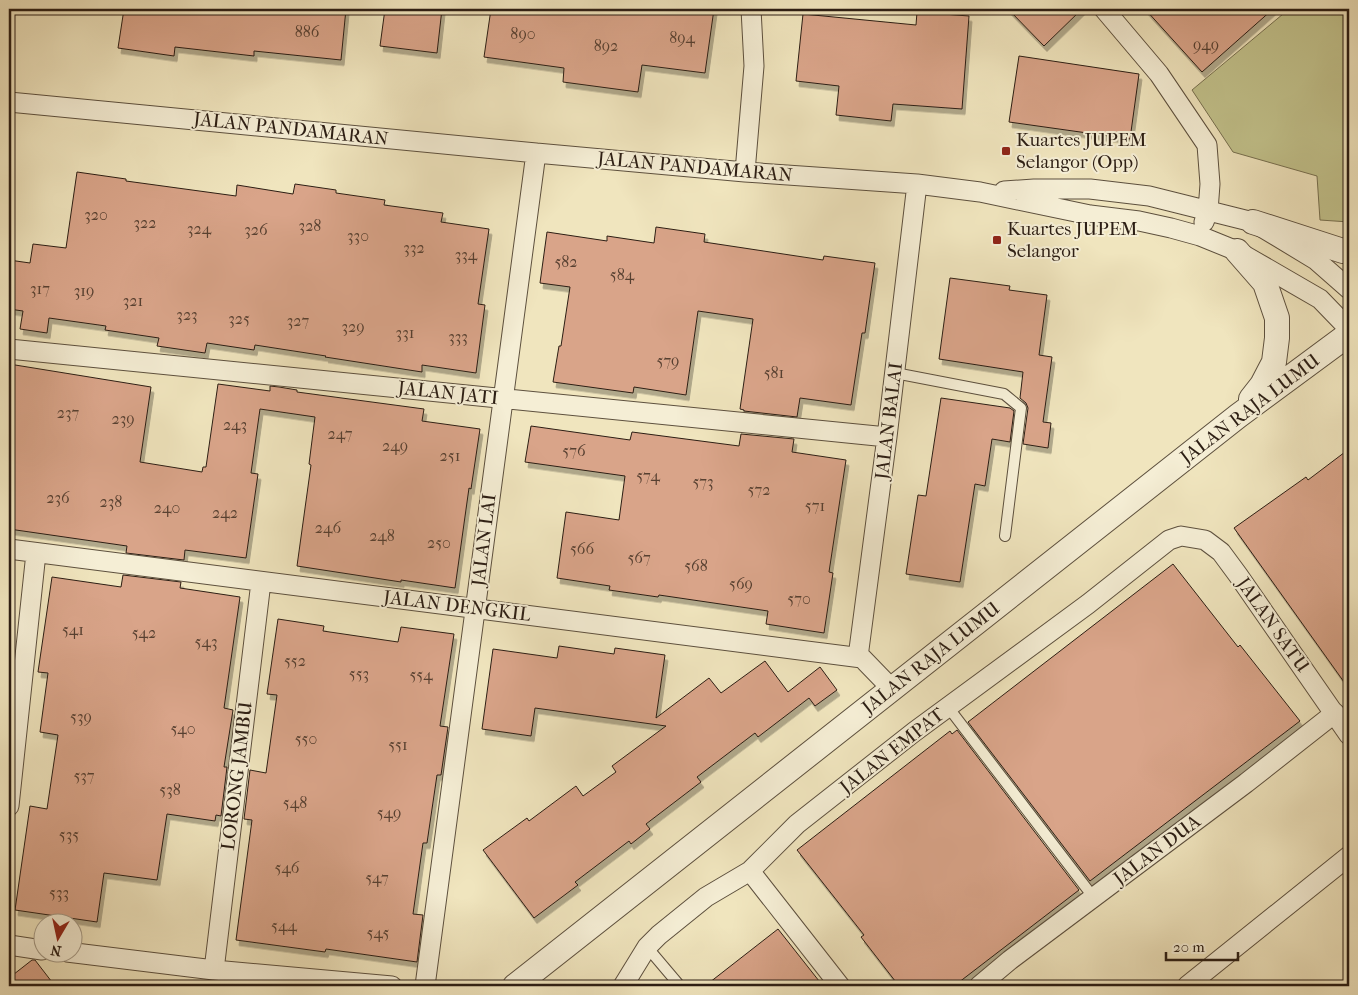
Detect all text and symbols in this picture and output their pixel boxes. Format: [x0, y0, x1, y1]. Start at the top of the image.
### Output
house number: 886 [295, 22, 320, 41]
house number: 890 [510, 24, 536, 43]
house number: 894 [669, 28, 695, 47]
house number: 949 [1193, 35, 1219, 54]
house number: 892 [594, 36, 618, 55]
street label: JALAN PANDAMARAN [190, 108, 390, 150]
place label: Kuartes JUPEM Selangor (Opp) [1016, 129, 1147, 173]
marker: Kuartes JUPEM Selangor (Opp) [1000, 145, 1012, 157]
street label: JALAN PANDAMARAN [594, 147, 794, 187]
house number: 320 [84, 205, 108, 224]
house number: 322 [133, 213, 157, 232]
house number: 328 [299, 216, 321, 235]
place label: Kuartes JUPEM Selangor [1007, 218, 1138, 262]
house number: 324 [187, 219, 212, 238]
house number: 326 [244, 220, 268, 239]
house number: 330 [347, 226, 369, 245]
marker: Kuartes JUPEM Selangor [991, 234, 1003, 246]
house number: 332 [403, 238, 425, 257]
house number: 334 [455, 245, 478, 264]
house number: 582 [554, 252, 578, 271]
house number: 584 [610, 265, 635, 284]
house number: 317 [30, 279, 50, 298]
house number: 319 [74, 281, 94, 300]
house number: 321 [123, 291, 143, 310]
house number: 323 [176, 305, 198, 324]
house number: 325 [228, 309, 250, 328]
house number: 327 [287, 311, 310, 330]
house number: 329 [341, 317, 365, 336]
house number: 331 [396, 323, 414, 342]
house number: 333 [448, 327, 468, 346]
street label: JALAN RAJA LUMU [1174, 349, 1324, 470]
house number: 579 [656, 351, 680, 370]
street label: JALAN BALAI [871, 361, 907, 483]
house number: 581 [764, 363, 784, 382]
street label: JALAN JATI [395, 377, 499, 409]
house number: 237 [57, 403, 80, 422]
house number: 239 [111, 409, 135, 428]
house number: 243 [223, 415, 247, 434]
house number: 247 [328, 424, 353, 443]
house number: 249 [382, 436, 408, 455]
house number: 576 [562, 441, 586, 460]
house number: 251 [440, 446, 460, 465]
house number: 574 [636, 466, 660, 485]
house number: 573 [692, 472, 714, 491]
house number: 572 [748, 480, 770, 499]
house number: 236 [46, 488, 70, 507]
house number: 238 [100, 492, 122, 511]
street label: JALAN LAI [467, 492, 501, 590]
house number: 571 [805, 496, 825, 515]
house number: 240 [154, 498, 180, 517]
house number: 242 [212, 503, 238, 522]
house number: 246 [315, 518, 342, 537]
house number: 248 [369, 526, 395, 545]
house number: 250 [427, 533, 451, 552]
house number: 566 [570, 539, 594, 558]
house number: 567 [627, 548, 651, 567]
house number: 568 [684, 556, 708, 575]
street label: JALAN SATU [1231, 572, 1314, 677]
house number: 569 [729, 574, 753, 593]
street label: JALAN DENGKIL [380, 586, 532, 626]
house number: 570 [787, 589, 811, 608]
street label: JALAN RAJA LUMU [856, 597, 1005, 720]
house number: 541 [62, 620, 84, 639]
house number: 542 [132, 623, 156, 642]
house number: 543 [195, 632, 217, 651]
house number: 552 [284, 651, 306, 670]
house number: 553 [349, 664, 369, 683]
house number: 554 [409, 665, 433, 684]
street label: LORONG JAMBU [217, 700, 257, 852]
street label: JALAN EMPAT [834, 703, 949, 800]
house number: 539 [70, 707, 92, 726]
house number: 540 [170, 719, 196, 738]
house number: 550 [295, 729, 317, 748]
house number: 551 [388, 735, 408, 754]
house number: 537 [73, 766, 95, 785]
house number: 538 [159, 780, 181, 799]
house number: 548 [283, 793, 307, 812]
house number: 549 [377, 803, 401, 822]
street label: JALAN DUA [1108, 810, 1205, 891]
house number: 535 [59, 825, 79, 844]
house number: 546 [274, 858, 300, 877]
house number: 547 [365, 868, 389, 887]
house number: 533 [49, 883, 69, 902]
north arrow [32, 912, 82, 962]
house number: 544 [271, 916, 298, 935]
house number: 545 [367, 923, 390, 942]
scale bar [1166, 930, 1238, 962]
text: 20 m [1173, 938, 1205, 956]
text: N [49, 941, 63, 960]

